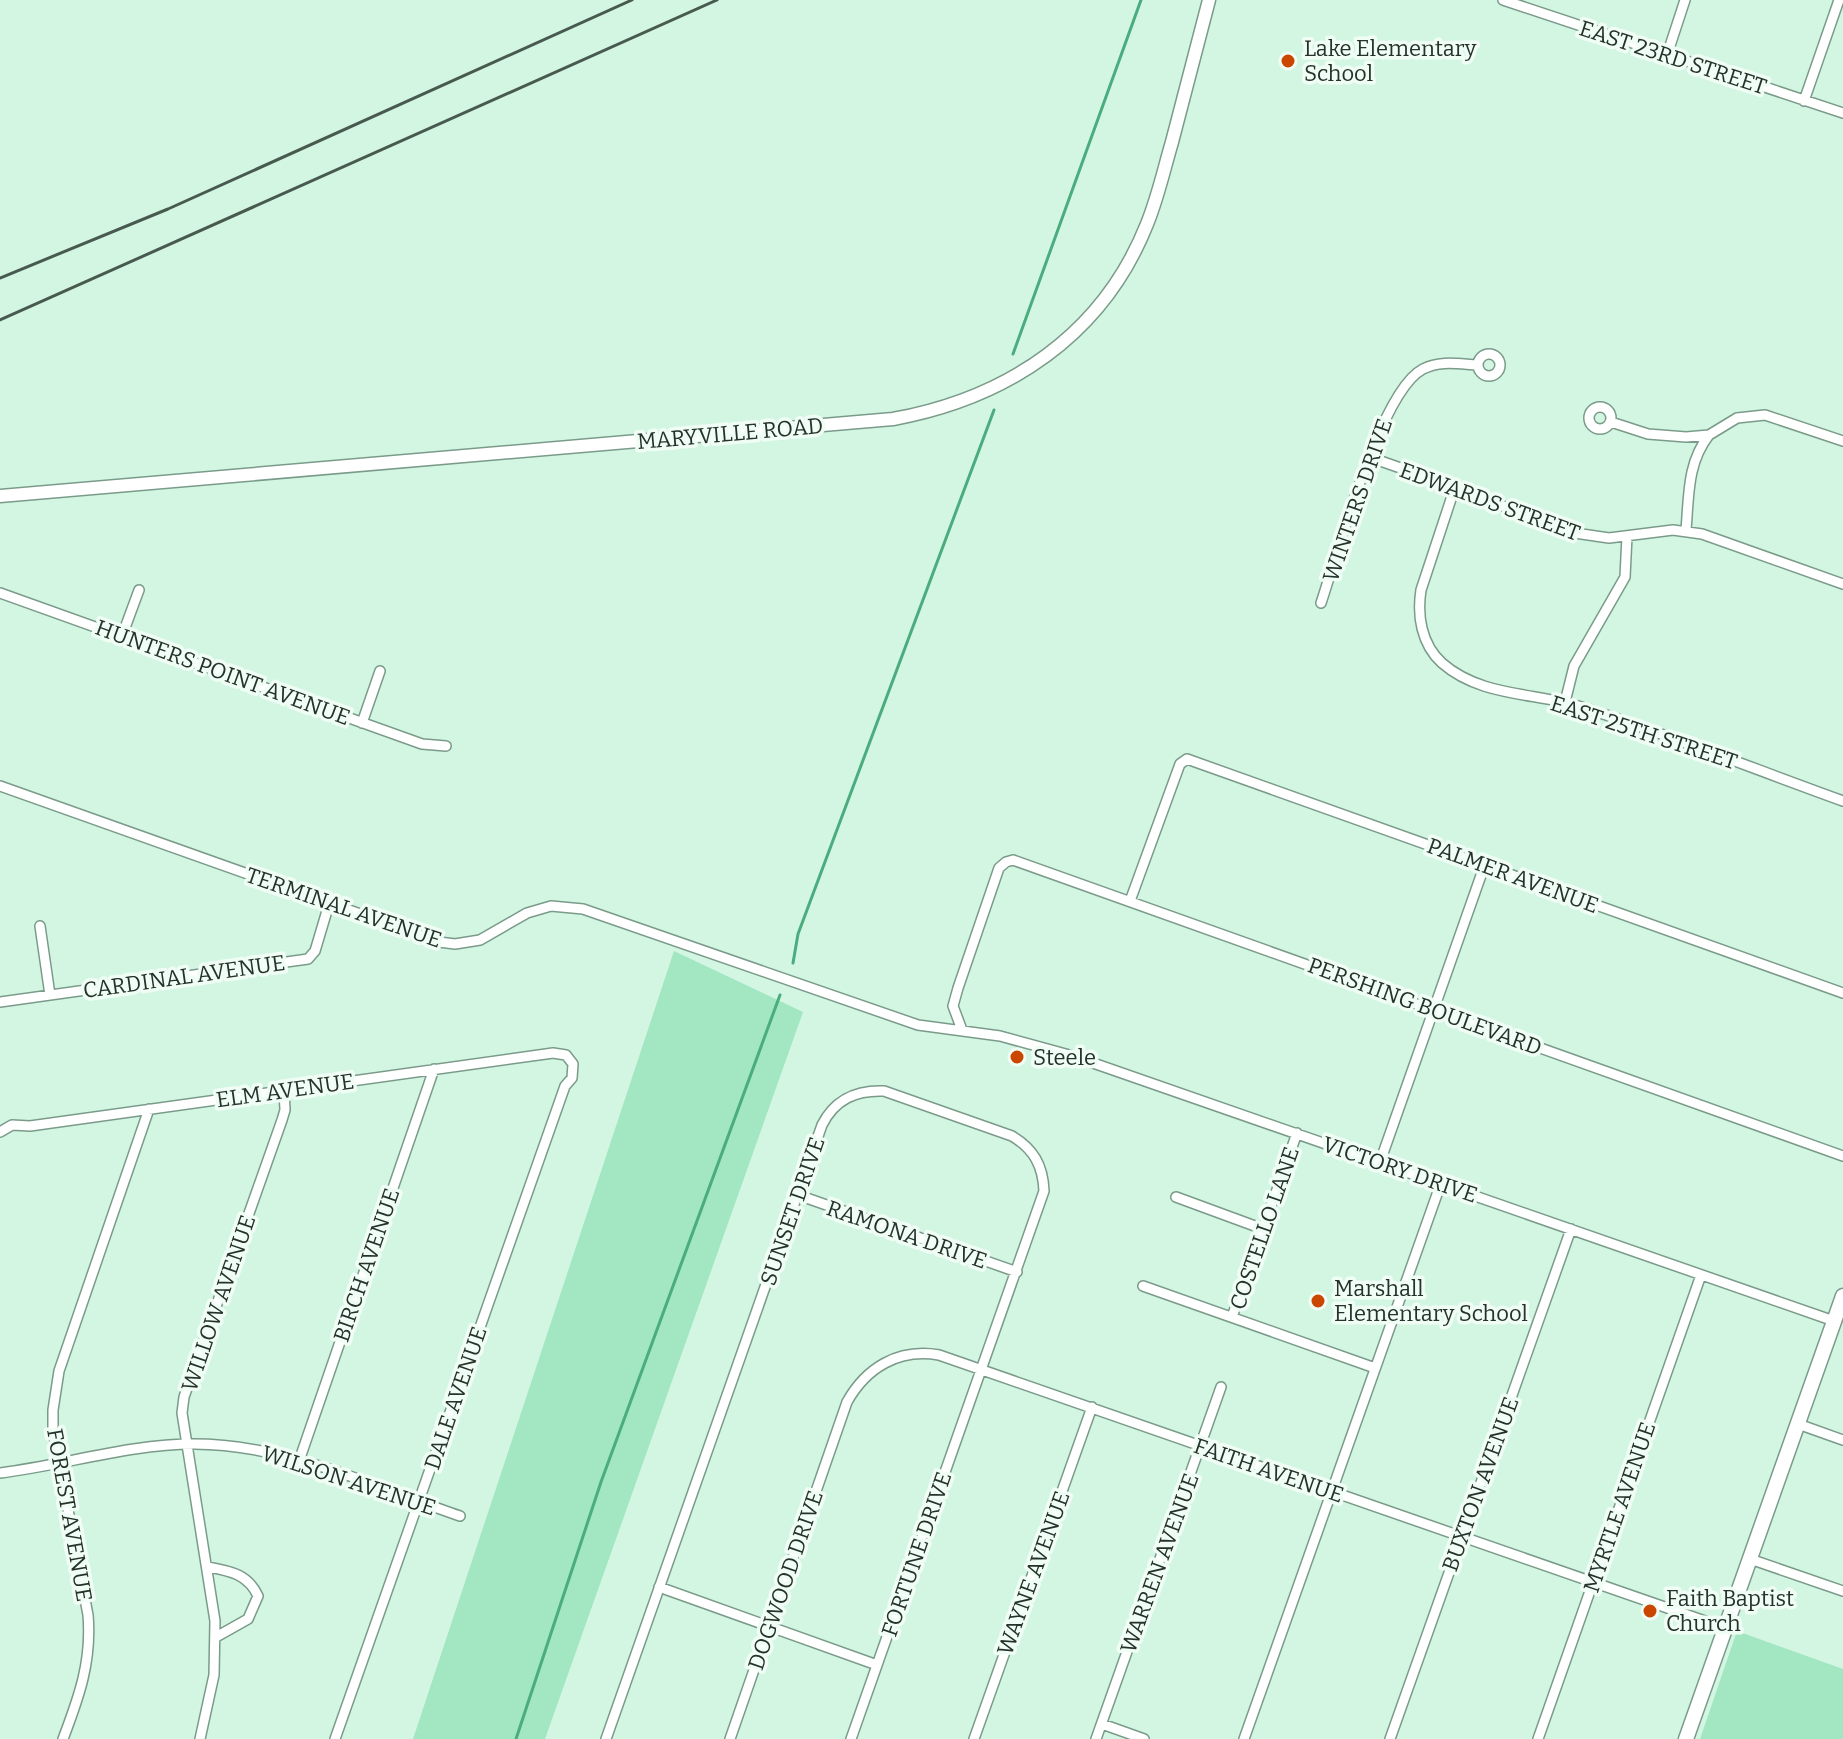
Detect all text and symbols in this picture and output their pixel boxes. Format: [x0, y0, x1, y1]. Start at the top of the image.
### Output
street label: EAST 23RD STREET [1576, 14, 1770, 101]
place label: Lake Elementary School [1304, 35, 1477, 87]
marker: Lake Elementary School [1279, 52, 1297, 70]
street label: MARYVILLE ROAD [636, 412, 824, 455]
street label: WINTERS DRIVE [1317, 415, 1398, 585]
street label: EDWARDS STREET [1396, 456, 1584, 547]
street label: HUNTERS POINT AVENUE [92, 614, 354, 731]
street label: EAST 25TH STREET [1547, 690, 1741, 775]
street label: PALMER AVENUE [1423, 832, 1602, 919]
street label: TERMINAL AVENUE [242, 861, 445, 954]
street label: CARDINAL AVENUE [81, 949, 287, 1004]
street label: PERSHING BOULEVARD [1304, 952, 1545, 1061]
place label: Steele [1033, 1044, 1096, 1071]
marker: Steele [1008, 1048, 1026, 1066]
street label: ELM AVENUE [214, 1067, 356, 1114]
street label: VICTORY DRIVE [1319, 1130, 1481, 1209]
street label: SUNSET DRIVE [754, 1133, 831, 1289]
street label: COSTELLO LANE [1224, 1143, 1305, 1313]
street label: BIRCH AVENUE [328, 1185, 405, 1346]
street label: RAMONA DRIVE [823, 1194, 991, 1275]
street label: WILLOW AVENUE [176, 1211, 261, 1395]
place label: Marshall Elementary School [1334, 1275, 1528, 1327]
marker: Marshall Elementary School [1309, 1292, 1327, 1310]
street label: DALE AVENUE [418, 1323, 493, 1473]
street label: BUXTON AVENUE [1436, 1393, 1525, 1575]
street label: MYRTLE AVENUE [1578, 1418, 1661, 1596]
street label: FOREST AVENUE [41, 1426, 98, 1604]
street label: FAITH AVENUE [1190, 1432, 1347, 1509]
street label: WILSON AVENUE [258, 1440, 439, 1521]
street label: FORTUNE DRIVE [876, 1468, 957, 1640]
street label: WARREN AVENUE [1114, 1470, 1204, 1657]
street label: DOGWOOD DRIVE [742, 1487, 829, 1673]
street label: WAYNE AVENUE [991, 1487, 1076, 1659]
place label: Faith Baptist Church [1666, 1585, 1794, 1637]
marker: Faith Baptist Church [1641, 1602, 1659, 1620]

